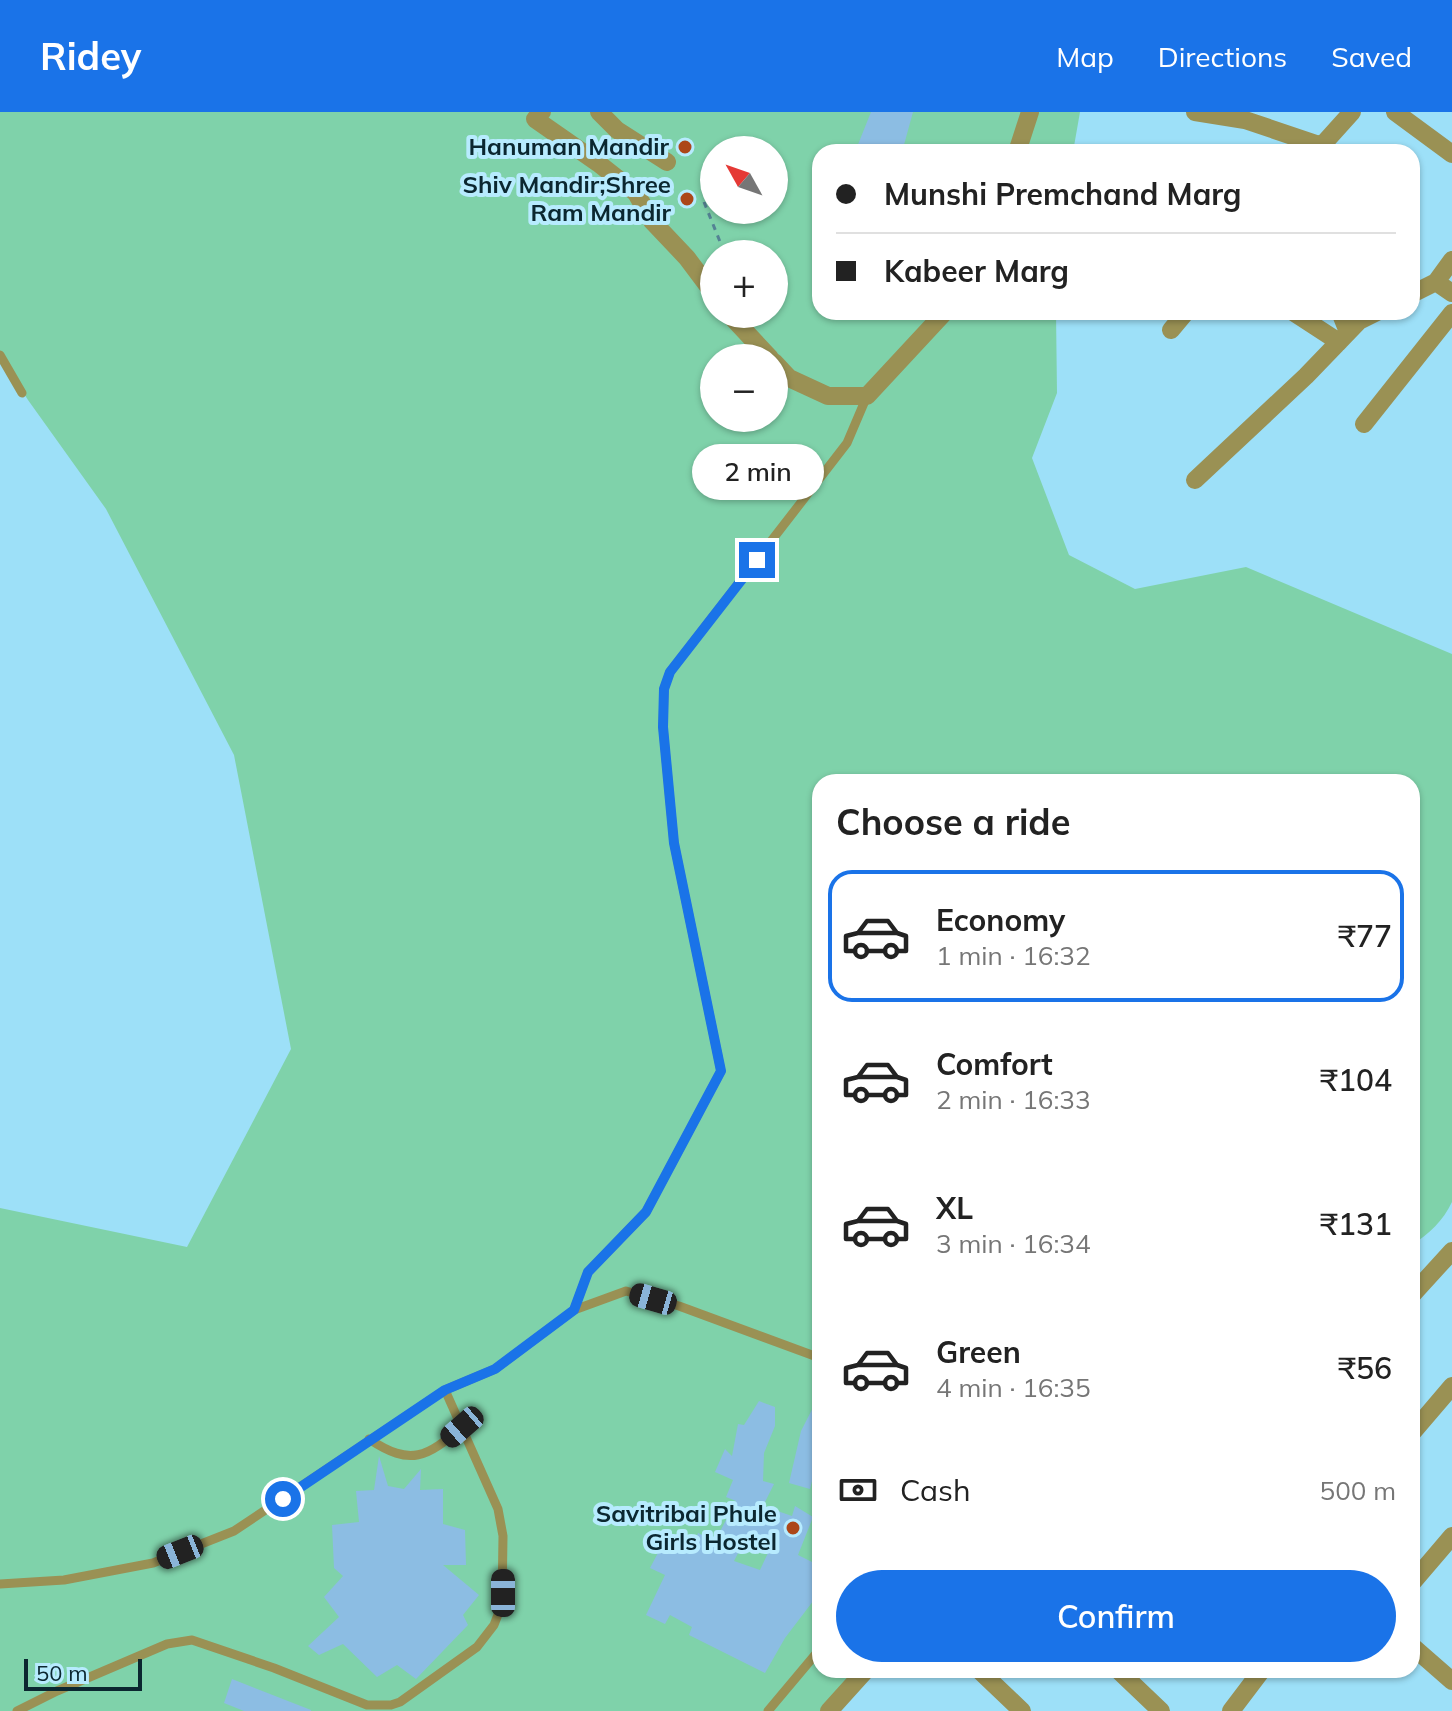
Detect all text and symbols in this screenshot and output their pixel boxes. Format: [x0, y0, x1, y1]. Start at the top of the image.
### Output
text: Ridey [40, 32, 141, 80]
text: Map [1056, 39, 1114, 74]
text: Directions [1158, 39, 1287, 74]
text: Saved [1331, 39, 1412, 74]
place label: Hanuman Mandir [468, 131, 670, 161]
north arrow [700, 136, 788, 224]
map controls [700, 136, 788, 432]
marker: Hanuman Mandir [676, 138, 694, 156]
place label: Shiv Mandir;Shree Ram Mandir [463, 169, 672, 227]
text: Munshi Premchand Marg [884, 175, 1242, 213]
marker: Shiv Mandir;Shree Ram Mandir [678, 190, 696, 208]
button: + [700, 240, 788, 328]
text: Kabeer Marg [884, 252, 1069, 290]
button: − [700, 344, 788, 432]
callout: 2 min [691, 444, 823, 500]
text: 2 min [724, 455, 792, 488]
route end [739, 542, 775, 578]
text: Choose a ride [836, 799, 1070, 844]
icon: car [840, 900, 912, 972]
text: Economy [936, 901, 1065, 939]
text: ₹77 [1338, 917, 1392, 955]
text: 1 min · 16:32 [936, 939, 1091, 972]
icon: car [840, 1044, 912, 1116]
text: Comfort [936, 1045, 1053, 1083]
text: ₹104 [1320, 1061, 1392, 1099]
text: 2 min · 16:33 [936, 1083, 1091, 1116]
icon: car [840, 1188, 912, 1260]
text: XL [936, 1189, 973, 1227]
text: ₹131 [1320, 1205, 1392, 1243]
text: 3 min · 16:34 [936, 1227, 1091, 1260]
car [627, 1281, 679, 1317]
icon: car [840, 1332, 912, 1404]
text: Green [936, 1333, 1021, 1371]
text: ₹56 [1338, 1349, 1392, 1387]
text: 4 min · 16:35 [936, 1371, 1091, 1404]
car [436, 1402, 488, 1452]
icon: cash [836, 1468, 880, 1512]
text: Cash [900, 1471, 971, 1509]
text: 500 m [1320, 1474, 1396, 1507]
route start [265, 1481, 301, 1517]
place label: Savitribai Phule Girls Hostel [596, 1498, 777, 1556]
marker: Savitribai Phule Girls Hostel [784, 1519, 802, 1537]
car [153, 1532, 207, 1572]
car [491, 1569, 515, 1617]
button: Confirm [836, 1570, 1396, 1662]
scale bar [24, 1655, 142, 1691]
text: 50 m [36, 1659, 87, 1687]

